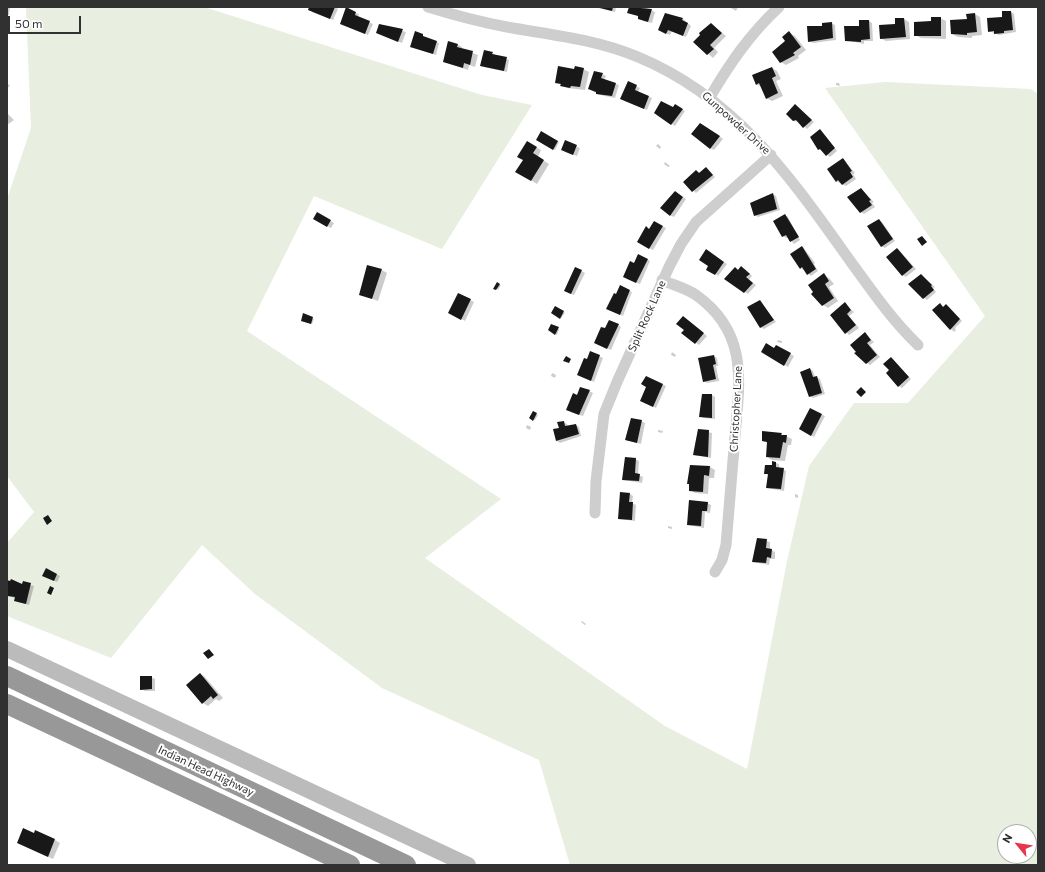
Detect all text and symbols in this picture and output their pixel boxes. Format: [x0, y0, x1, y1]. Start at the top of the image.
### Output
scale bar [10, 8, 83, 34]
text: 50 m [15, 16, 43, 30]
street label: Gunpowder Drive [699, 89, 773, 157]
street label: Split Rock Lane [625, 278, 669, 354]
street label: Christopher Lane [727, 366, 745, 452]
street label: Indian Head Highway [156, 743, 256, 799]
north arrow [997, 824, 1037, 864]
text: N [999, 831, 1015, 845]

